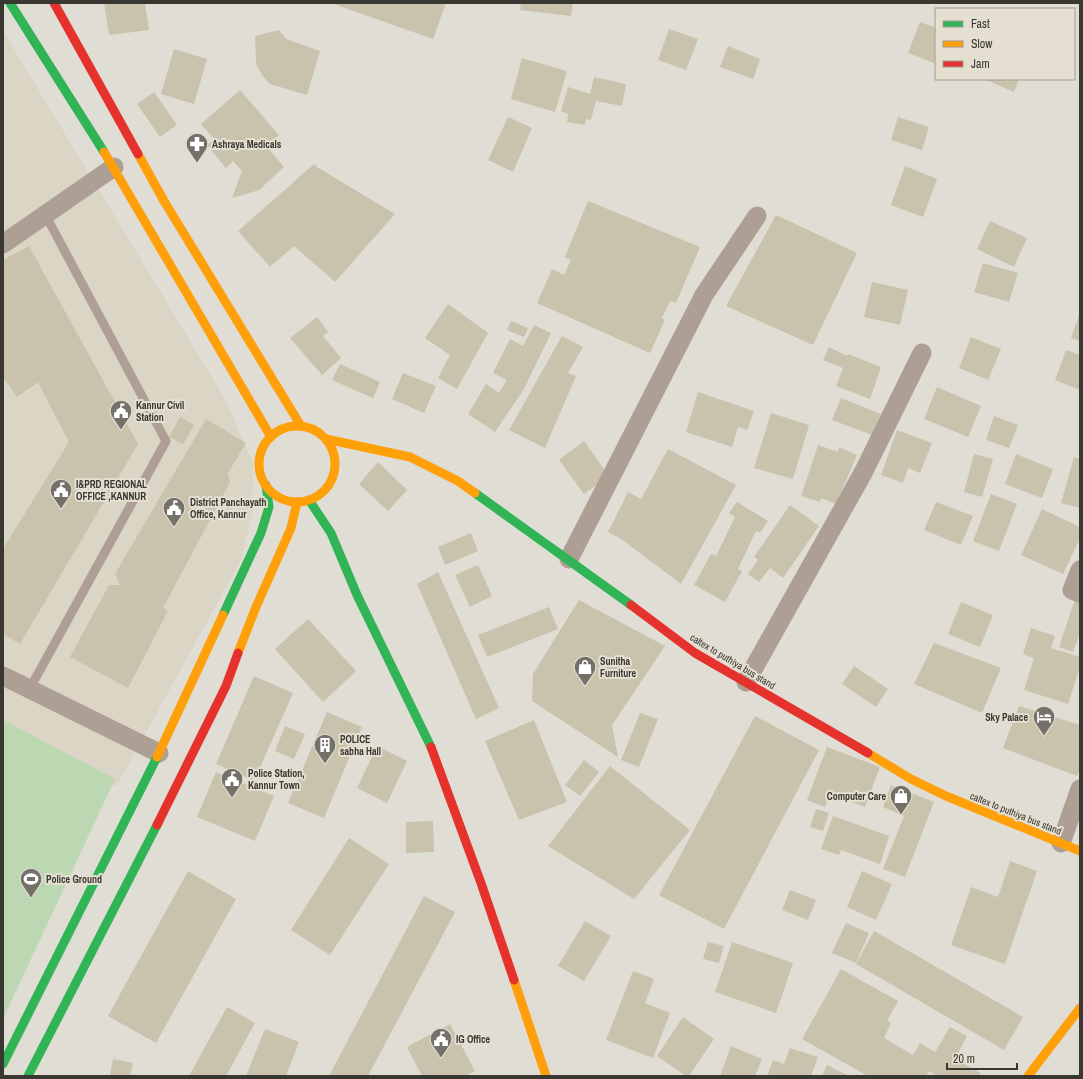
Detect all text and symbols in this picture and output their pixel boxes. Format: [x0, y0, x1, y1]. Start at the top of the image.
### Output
legend [935, 8, 1075, 80]
text: Fast [971, 16, 990, 32]
text: Slow [971, 36, 993, 52]
text: Jam [971, 56, 990, 72]
pharmacy icon: Ashraya Medicals [184, 131, 210, 164]
place label: Ashraya Medicals [212, 138, 282, 151]
public building icon: Kannur Civil Station [108, 398, 134, 431]
place label: Kannur Civil Station [136, 399, 184, 424]
public building icon: I&PRD REGIONAL OFFICE ,KANNUR [48, 477, 74, 510]
place label: I&PRD REGIONAL OFFICE ,KANNUR [76, 478, 147, 503]
public building icon: District Panchayath Office, Kannur [161, 495, 187, 528]
place label: District Panchayath Office, Kannur [190, 496, 267, 521]
street label: caltex to puthiya bus stand [688, 631, 778, 692]
shop icon: Sunitha Furniture [572, 654, 598, 687]
place label: Sunitha Furniture [600, 655, 636, 680]
hotel icon: Sky Palace [1031, 704, 1057, 737]
place label: Sky Palace [985, 711, 1028, 724]
building icon: POLICE sabha Hall [312, 732, 338, 765]
place label: POLICE sabha Hall [340, 733, 381, 758]
public building icon: Police Station, Kannur Town [219, 766, 245, 799]
place label: Police Station, Kannur Town [248, 767, 305, 792]
shop icon: Computer Care [888, 783, 914, 816]
street label: caltex to puthiya bus stand [968, 789, 1063, 838]
place label: Computer Care [827, 790, 886, 803]
sports icon: Police Ground [18, 866, 44, 899]
place label: Police Ground [46, 873, 102, 886]
public building icon: IG Office [428, 1026, 454, 1059]
place label: IG Office [456, 1033, 491, 1046]
scale bar [947, 1045, 1017, 1071]
text: 20 m [953, 1051, 975, 1067]

